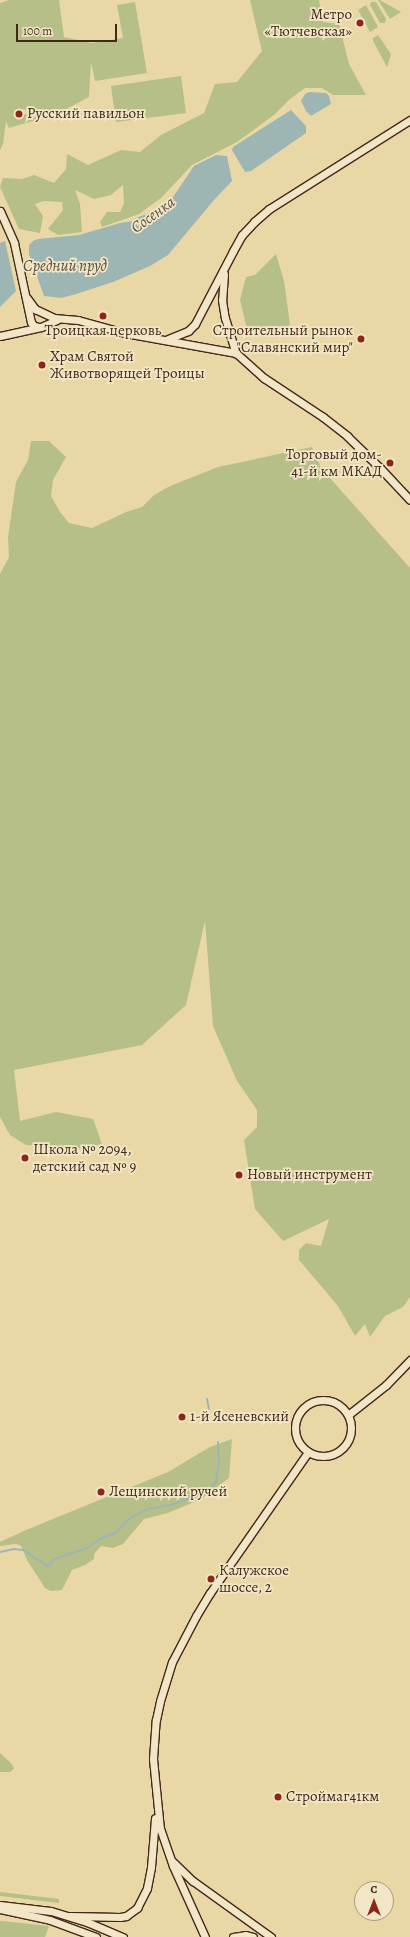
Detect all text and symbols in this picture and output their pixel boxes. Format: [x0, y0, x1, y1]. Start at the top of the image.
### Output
place label: Метро «Тютчевская» [265, 5, 352, 40]
scale bar [18, 16, 119, 42]
marker: Метро «Тютчевская» [355, 18, 365, 28]
text: 100 m [23, 23, 52, 39]
place label: Русский павильон [27, 105, 145, 123]
marker: Русский павильон [14, 109, 24, 119]
water label: Сосенка [127, 193, 179, 237]
water label: Средний пруд [23, 256, 107, 276]
marker: Троицкая церковь [98, 311, 108, 321]
place label: Строительный рынок "Славянский мир" [213, 321, 353, 356]
place label: Троицкая церковь [45, 322, 161, 340]
marker: Строительный рынок "Славянский мир" [356, 334, 366, 344]
place label: Храм Святой Животворящей Троицы [50, 347, 205, 382]
marker: Храм Святой Животворящей Троицы [37, 360, 47, 370]
place label: Торговый дом- 41-й км МКАД [286, 445, 382, 480]
marker: Торговый дом- 41-й км МКАД [385, 458, 395, 468]
place label: Школа № 2094, детский сад № 9 [33, 1140, 136, 1175]
marker: Школа № 2094, детский сад № 9 [20, 1153, 30, 1163]
place label: Новый инструмент [247, 1166, 372, 1184]
marker: Новый инструмент [234, 1170, 244, 1180]
place label: 1-й Ясеневский [190, 1408, 289, 1426]
marker: 1-й Ясеневский [177, 1412, 187, 1422]
place label: Лещинский ручей [109, 1483, 227, 1501]
marker: Лещинский ручей [96, 1487, 106, 1497]
place label: Калужское шоссе, 2 [219, 1561, 289, 1596]
marker: Калужское шоссе, 2 [206, 1574, 216, 1584]
place label: Строймаг41км [286, 1788, 379, 1806]
marker: Строймаг41км [273, 1792, 283, 1802]
north arrow [354, 1881, 394, 1921]
text: С [371, 1882, 377, 1897]

